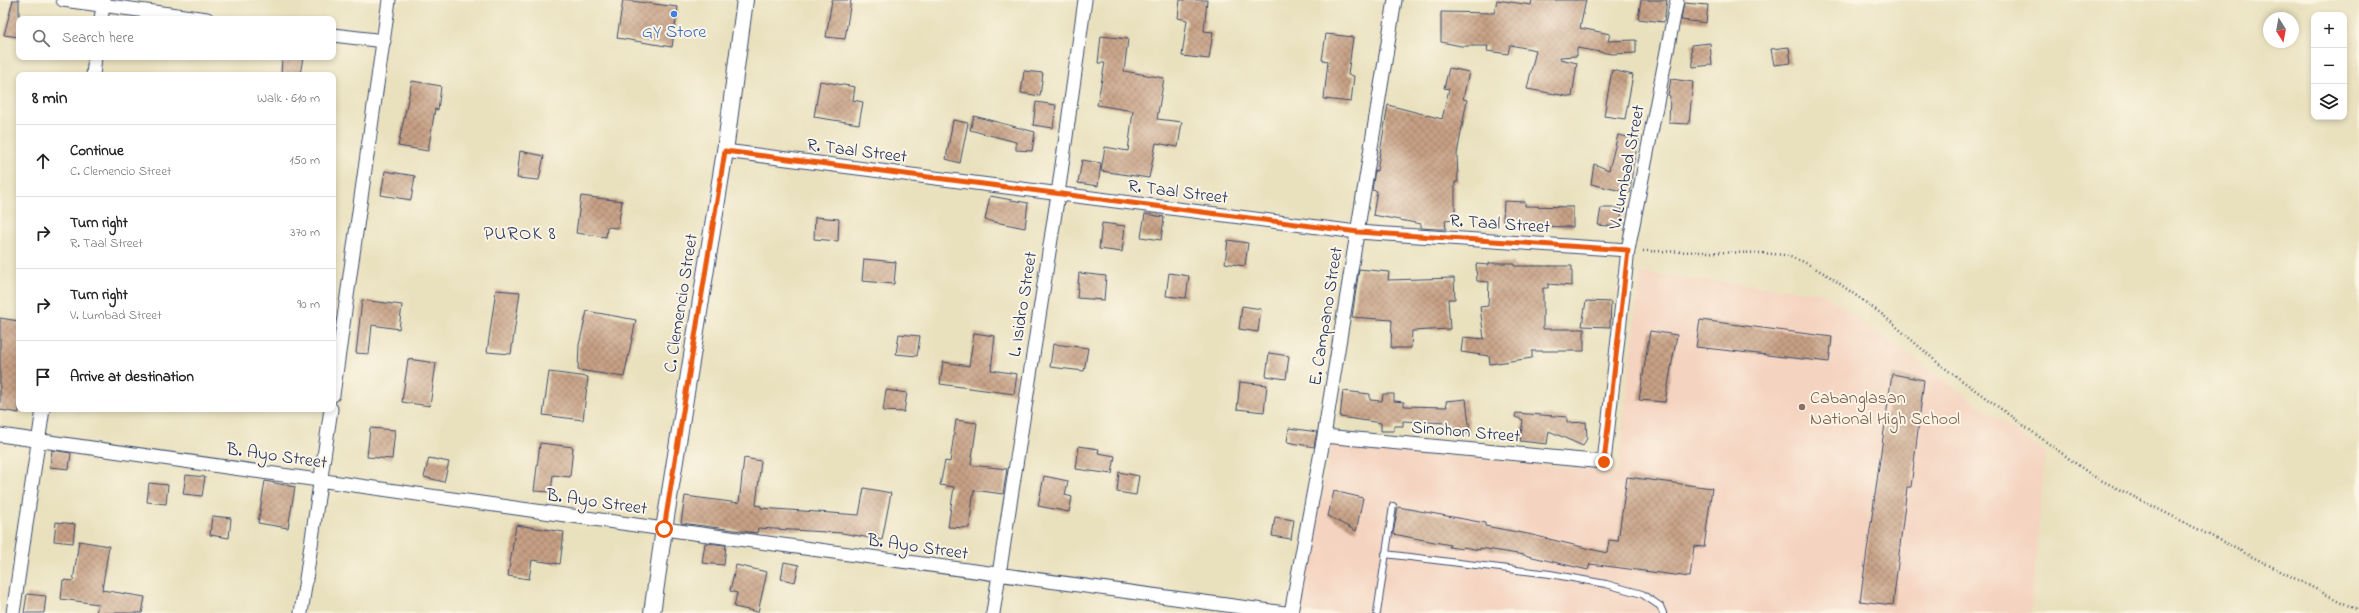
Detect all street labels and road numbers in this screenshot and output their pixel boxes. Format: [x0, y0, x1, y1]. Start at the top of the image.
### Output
street label: V. Lumbad Street [1603, 103, 1653, 233]
street label: R. Taal Street [805, 133, 908, 171]
street label: R. Taal Street [1126, 174, 1229, 212]
street label: R. Taal Street [1449, 209, 1551, 241]
street label: C. Clemencio Street [658, 232, 706, 375]
street label: E. Campano Street [1303, 245, 1351, 388]
street label: L. Isidro Street [1003, 250, 1045, 359]
street label: Sinohon Street [1410, 415, 1521, 451]
street label: B. Ayo Street [224, 437, 329, 477]
street label: B. Ayo Street [544, 483, 649, 523]
street label: B. Ayo Street [865, 528, 970, 568]

